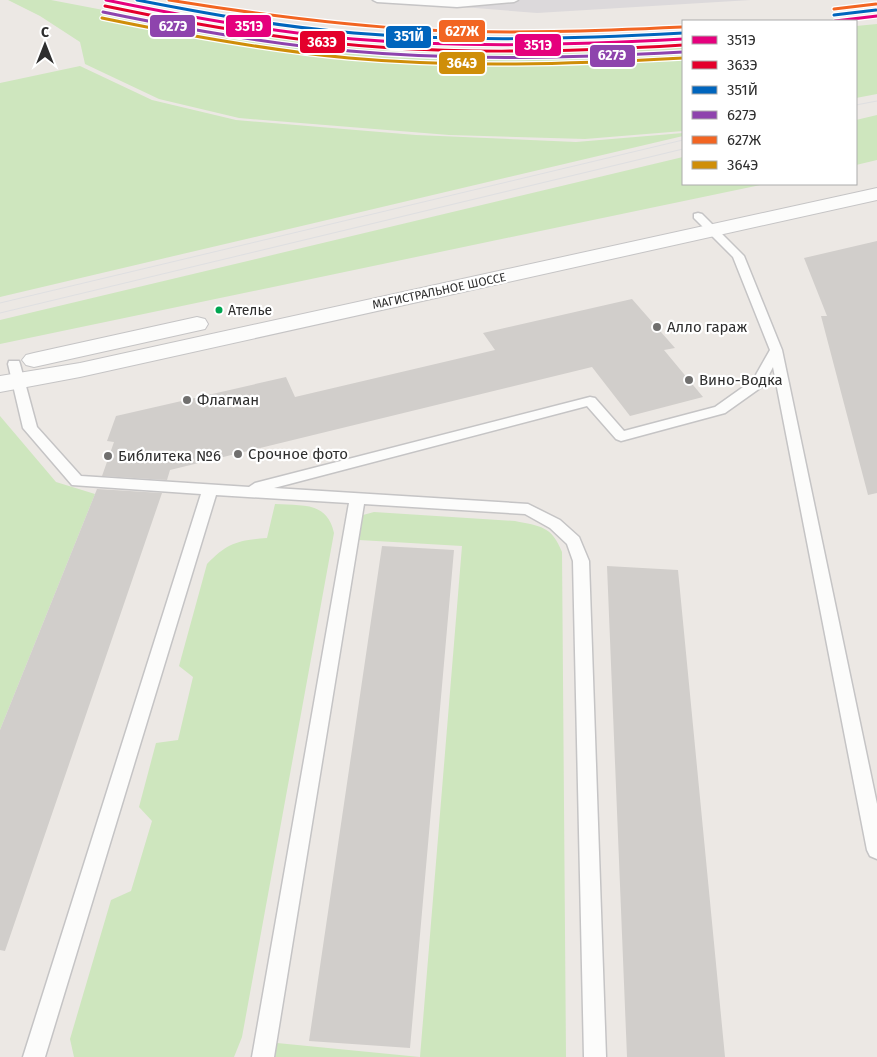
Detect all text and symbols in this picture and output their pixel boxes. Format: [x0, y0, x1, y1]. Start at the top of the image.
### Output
line badge: 627Э [149, 14, 196, 38]
line badge: 351Э [225, 14, 272, 38]
text: 627Э [159, 18, 188, 35]
text: 351Э [234, 18, 263, 35]
line badge: 627Ж [438, 19, 486, 43]
north arrow [20, 20, 70, 70]
legend [682, 20, 857, 185]
text: 627Ж [445, 23, 479, 40]
text: С [41, 24, 49, 41]
line badge: 351Й [385, 25, 432, 49]
text: 351Й [393, 27, 424, 45]
line badge: 363Э [299, 30, 346, 54]
text: 351Э [727, 31, 756, 49]
line badge: 351Э [514, 33, 562, 57]
text: 363Э [306, 34, 337, 51]
text: 351Э [523, 37, 552, 54]
line badge: 627Э [589, 44, 636, 68]
text: 627Э [598, 47, 627, 64]
line badge: 364Э [438, 51, 486, 75]
text: 364Э [446, 55, 478, 72]
text: 363Э [727, 56, 758, 74]
text: 351Й [727, 81, 758, 99]
text: 627Э [727, 106, 757, 124]
text: 627Ж [727, 131, 762, 149]
text: 364Э [727, 156, 758, 174]
street label: МАГИСТРАЛЬНОЕ ШОССЕ [371, 270, 507, 312]
place label: Ателье [228, 302, 272, 319]
marker: Ателье [214, 305, 224, 315]
place label: Алло гараж [667, 318, 748, 336]
marker: Алло гараж [651, 321, 663, 333]
place label: Вино-Водка [699, 371, 783, 389]
marker: Вино-Водка [683, 374, 695, 386]
place label: Флагман [197, 391, 259, 409]
marker: Флагман [181, 394, 193, 406]
place label: Срочное фото [248, 445, 348, 463]
place label: Библитека №6 [118, 447, 221, 465]
marker: Срочное фото [232, 448, 244, 460]
marker: Библитека №6 [102, 450, 114, 462]

